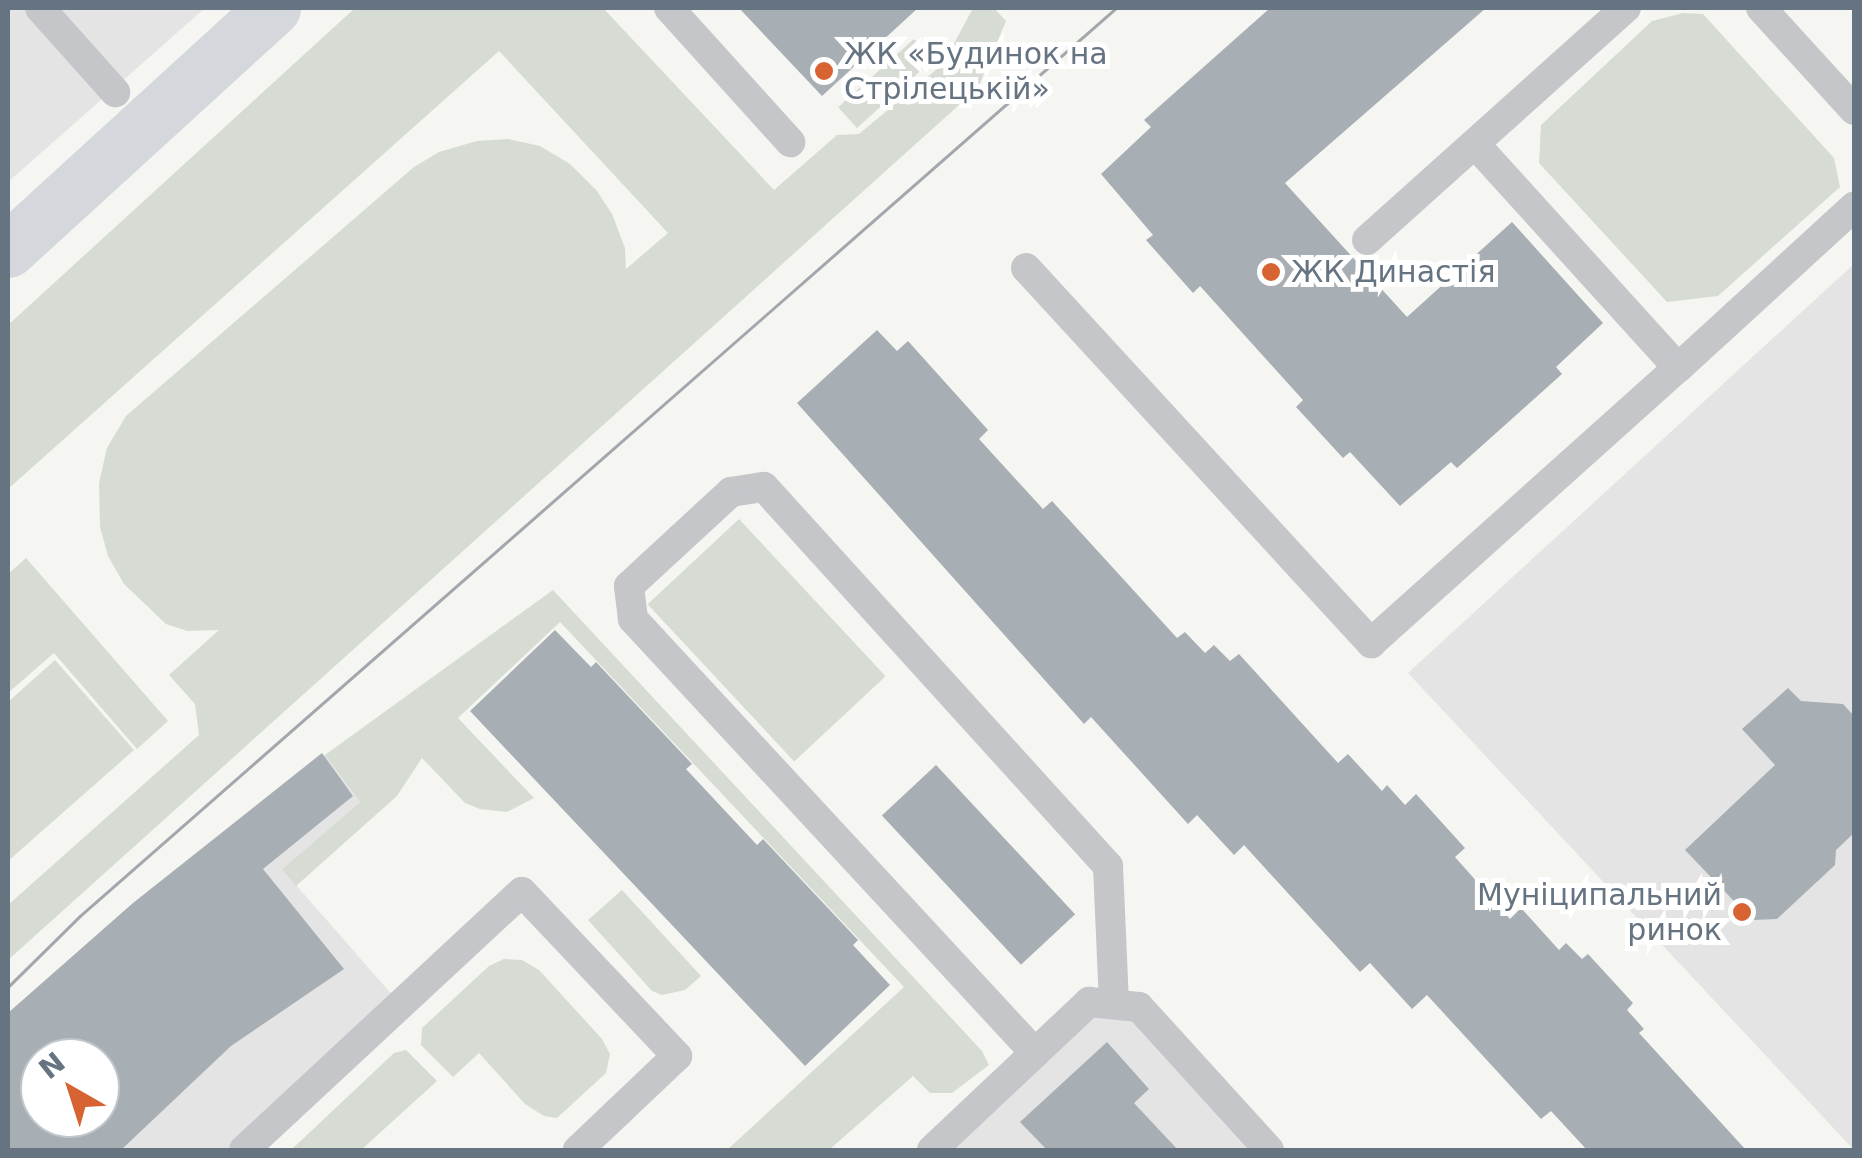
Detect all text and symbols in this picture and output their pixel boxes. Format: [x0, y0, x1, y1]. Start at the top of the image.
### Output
place label: ЖК «Будинок на Стрілецькій» [844, 36, 1108, 106]
marker: ЖК «Будинок на Стрілецькій» [813, 60, 835, 82]
place label: ЖК Династія [1291, 254, 1495, 290]
marker: ЖК Династія [1260, 261, 1282, 283]
place label: Муніципальний ринок [1477, 877, 1722, 948]
marker: Муніципальний ринок [1731, 901, 1753, 923]
north arrow [20, 1038, 120, 1138]
text: N [33, 1046, 72, 1086]

